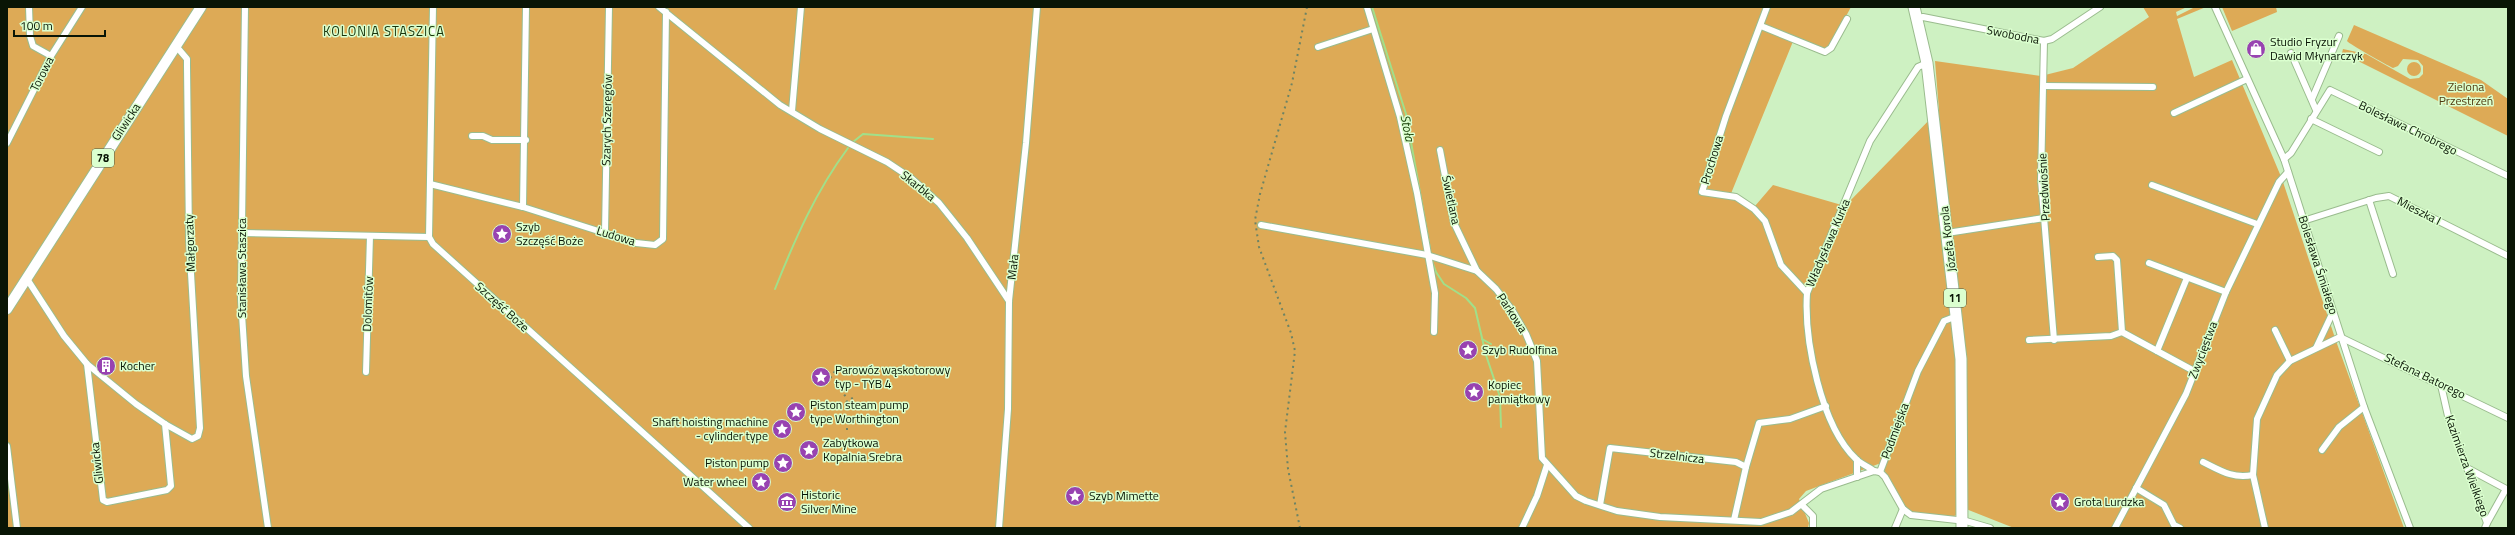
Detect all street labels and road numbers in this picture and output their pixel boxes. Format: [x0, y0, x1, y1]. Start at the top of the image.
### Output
street label: Swobodna [1985, 20, 2041, 49]
street label: Torowa [25, 53, 58, 95]
street label: Szarych Szeregów [596, 74, 617, 166]
street label: Bolesława Chrobrego [2356, 95, 2461, 160]
street label: Gliwicka [106, 99, 145, 144]
street label: Prochowa [1695, 133, 1728, 187]
road number: 78 [92, 149, 114, 167]
street label: Przedwiośnie [2032, 153, 2055, 221]
street label: Skarbka [897, 166, 940, 206]
street label: Świetlana [1437, 174, 1466, 226]
street label: Mieszka I [2394, 191, 2445, 230]
street label: Władysława Kurka [1800, 196, 1855, 290]
street label: Józefa Korola [1934, 205, 1961, 273]
street label: Bolesława Śmiałego [2294, 213, 2343, 317]
street label: Małgorzaty [179, 214, 200, 272]
street label: Stanisława Staszica [232, 218, 251, 318]
street label: Ludowa [594, 221, 638, 250]
street label: Mała [1002, 253, 1024, 281]
street label: Dolomitów [357, 276, 378, 332]
street label: Szczęść Boże [471, 277, 534, 336]
street label: Parkowa [1492, 289, 1532, 336]
road number: 11 [1944, 289, 1966, 307]
street label: Zwycięstwa [2183, 318, 2222, 381]
street label: Stefana Batorego [2381, 348, 2469, 403]
street label: Podmiejska [1876, 400, 1913, 462]
street label: Kazimierza Wielkiego [2440, 412, 2495, 519]
street label: Gliwicka [85, 441, 108, 485]
street label: Strzelnicza [1649, 443, 1705, 468]

